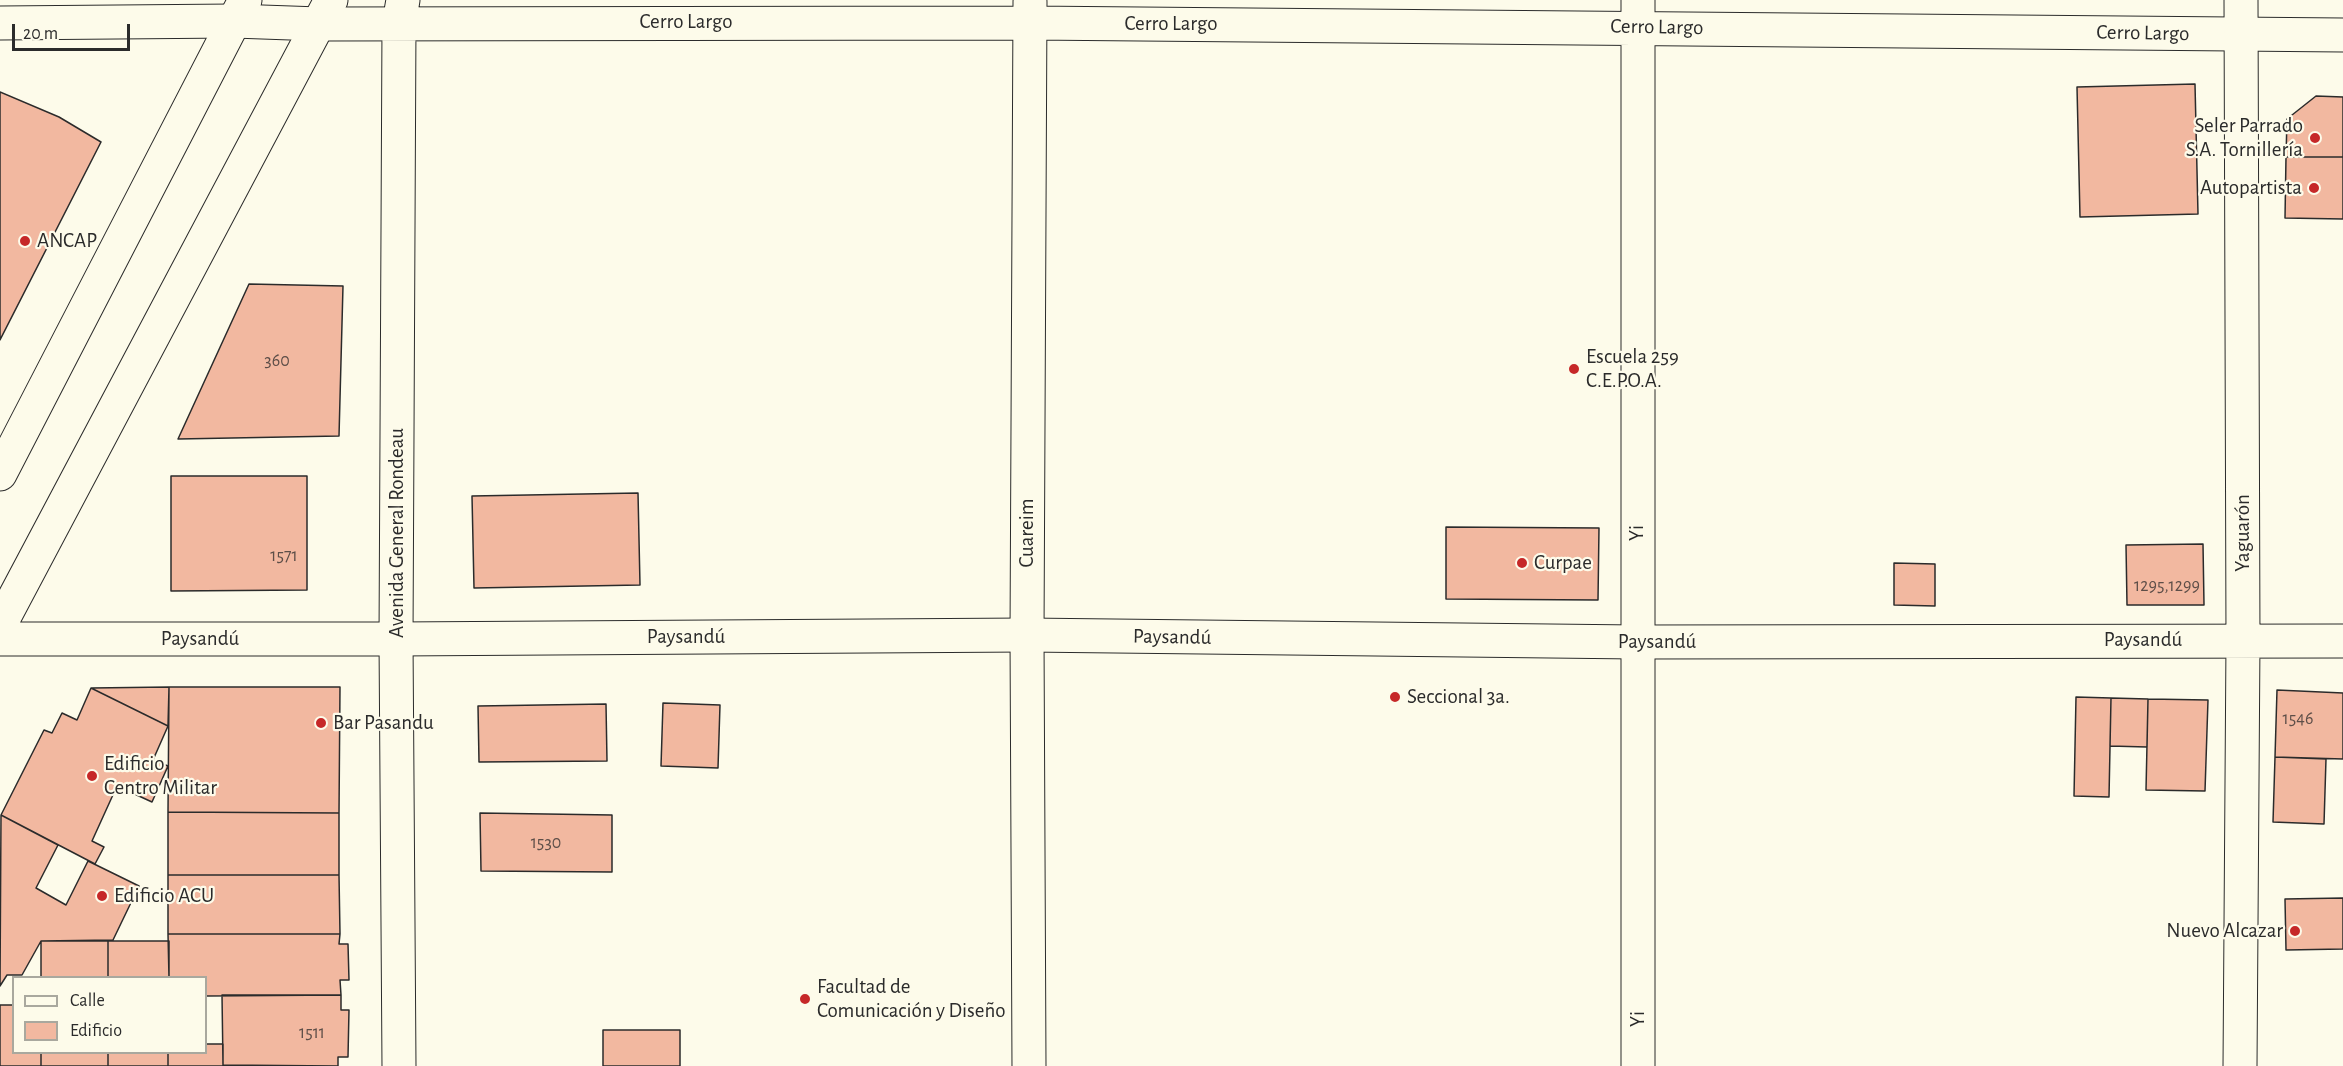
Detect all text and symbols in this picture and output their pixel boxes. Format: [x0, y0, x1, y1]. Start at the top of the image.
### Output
street label: Cerro Largo [639, 9, 733, 35]
street label: Cerro Largo [1124, 11, 1218, 37]
scale bar [15, 12, 134, 50]
street label: Cerro Largo [1610, 14, 1704, 40]
street label: Cerro Largo [2096, 20, 2190, 46]
text: 20 m [23, 25, 58, 43]
place label: Seler Parrado S.A. Tornillería [2186, 113, 2303, 163]
marker: Seler Parrado S.A. Tornillería [2308, 131, 2322, 145]
place label: Autopartista [2200, 175, 2302, 201]
marker: Autopartista [2307, 181, 2321, 195]
place label: ANCAP [37, 228, 97, 254]
marker: ANCAP [18, 234, 32, 248]
place label: Escuela 259 C.E.P.O.A. [1586, 344, 1679, 394]
house number: 360 [264, 350, 290, 372]
marker: Escuela 259 C.E.P.O.A. [1567, 362, 1581, 376]
street label: Avenida General Rondeau [384, 428, 410, 638]
street label: Yaguarón [2230, 494, 2256, 572]
street label: Cuareim [1014, 498, 1040, 568]
street label: Yi [1624, 525, 1650, 541]
house number: 1571 [270, 545, 298, 567]
place label: Curpae [1534, 550, 1592, 576]
marker: Curpae [1515, 556, 1529, 570]
house number: 1295,1299 [2134, 575, 2200, 597]
street label: Paysandú [647, 624, 725, 650]
street label: Paysandú [1133, 624, 1211, 650]
street label: Paysandú [161, 626, 239, 652]
street label: Paysandú [2104, 627, 2182, 653]
street label: Paysandú [1618, 629, 1696, 655]
place label: Seccional 3a. [1407, 684, 1510, 710]
marker: Seccional 3a. [1388, 690, 1402, 704]
house number: 1546 [2283, 708, 2313, 730]
place label: Bar Pasandu [333, 710, 434, 736]
marker: Bar Pasandu [314, 716, 328, 730]
place label: Edificio Centro Militar [104, 751, 217, 801]
marker: Edificio Centro Militar [85, 769, 99, 783]
house number: 1530 [531, 832, 561, 854]
place label: Edificio ACU [114, 883, 214, 909]
marker: Edificio ACU [95, 889, 109, 903]
place label: Nuevo Alcazar [2166, 918, 2283, 944]
marker: Nuevo Alcazar [2288, 924, 2302, 938]
place label: Facultad de Comunicación y Diseño [817, 974, 1006, 1024]
legend [12, 976, 207, 1054]
text: Calle [70, 992, 105, 1010]
marker: Facultad de Comunicación y Diseño [798, 992, 812, 1006]
street label: Yi [1625, 1011, 1651, 1027]
text: Edificio [70, 1022, 122, 1040]
house number: 1511 [299, 1022, 325, 1044]

